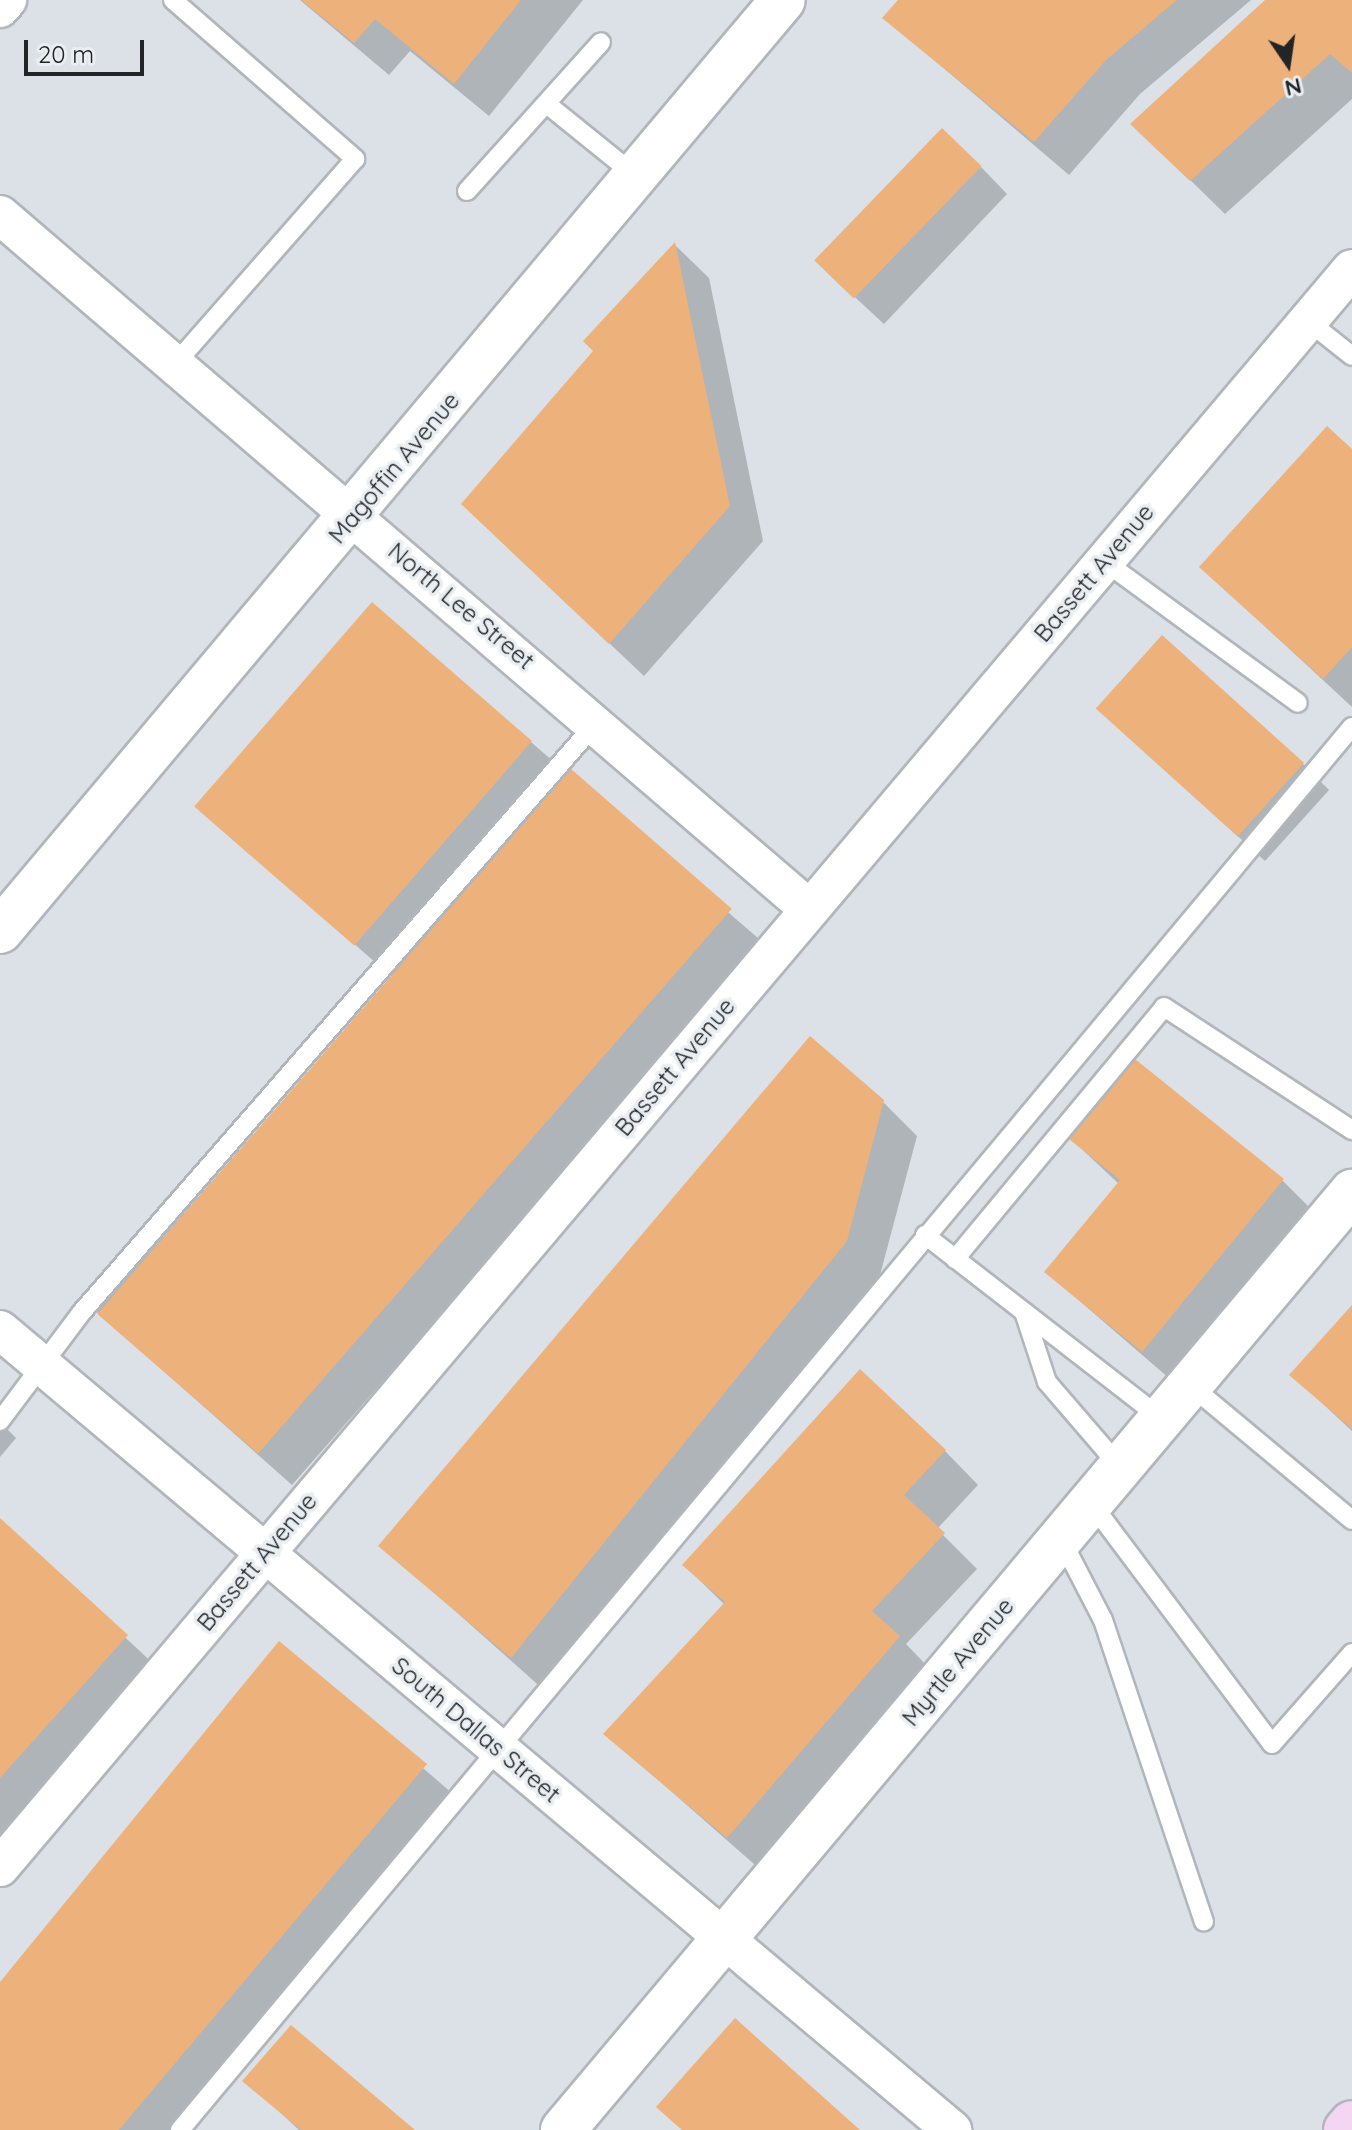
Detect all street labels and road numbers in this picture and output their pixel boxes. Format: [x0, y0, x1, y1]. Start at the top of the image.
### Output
street label: Magoffin Avenue [322, 387, 466, 549]
street label: Bassett Avenue [1028, 498, 1160, 648]
street label: North Lee Street [382, 537, 540, 675]
street label: Bassett Avenue [609, 992, 741, 1142]
street label: Bassett Avenue [191, 1487, 323, 1637]
street label: Myrtle Avenue [896, 1592, 1020, 1732]
street label: South Dallas Street [386, 1651, 566, 1809]

